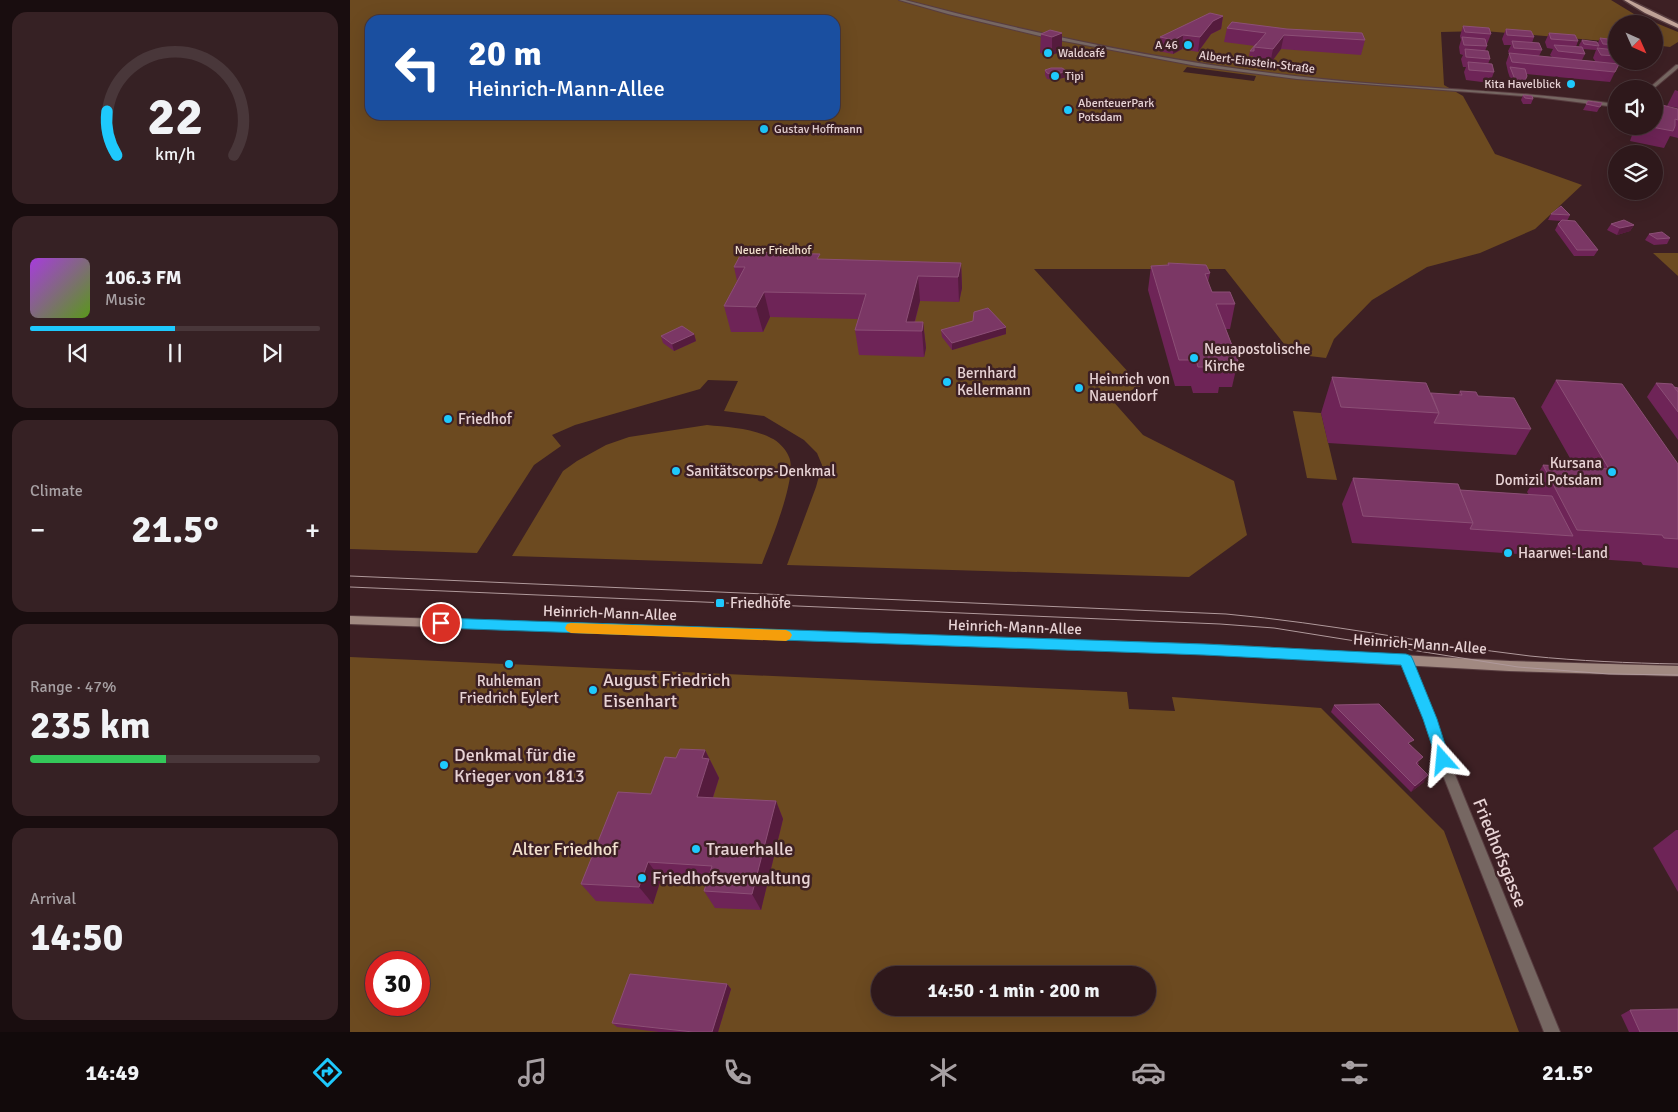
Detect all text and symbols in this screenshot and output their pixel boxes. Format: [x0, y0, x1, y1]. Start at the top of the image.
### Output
north arrow [1608, 15, 1662, 70]
map controls [1608, 15, 1663, 200]
text: 20 m [468, 32, 542, 75]
icon: left [385, 35, 450, 100]
place label: A 46 [1155, 38, 1178, 53]
marker: A 46 [1182, 39, 1194, 51]
place label: Waldcafé [1058, 46, 1105, 61]
marker: Waldcafé [1042, 47, 1054, 59]
street label: Albert-Einstein-Straße [1198, 48, 1316, 77]
place label: Tipi [1065, 69, 1084, 84]
marker: Tipi [1049, 70, 1061, 82]
text: Heinrich-Mann-Allee [468, 75, 665, 102]
place label: Kita Havelblick [1484, 77, 1561, 92]
marker: Kita Havelblick [1565, 78, 1577, 90]
button: sound [1608, 80, 1663, 135]
text: 22 [147, 85, 203, 149]
place label: AbenteuerPark Potsdam [1078, 96, 1154, 125]
marker: AbenteuerPark Potsdam [1062, 104, 1074, 116]
place label: Gustav Hoffmann [774, 122, 862, 137]
marker: Gustav Hoffmann [758, 123, 770, 135]
text: km/h [155, 143, 195, 165]
button: layers [1608, 145, 1663, 200]
park label: Neuer Friedhof [735, 243, 812, 258]
text: 106.3 FM [105, 266, 182, 290]
text: Music [105, 290, 146, 310]
icon: previous [64, 339, 92, 367]
icon: pause [161, 339, 189, 367]
icon: next [258, 339, 286, 367]
place label: Neuapostolische Kirche [1204, 340, 1310, 375]
marker: Neuapostolische Kirche [1188, 352, 1200, 364]
place label: Bernhard Kellermann [957, 364, 1031, 399]
place label: Heinrich von Nauendorf [1089, 370, 1170, 405]
marker: Bernhard Kellermann [941, 376, 953, 388]
marker: Heinrich von Nauendorf [1073, 382, 1085, 394]
place label: Friedhof [458, 410, 513, 428]
marker: Friedhof [442, 413, 454, 425]
place label: Kursana Domizil Potsdam [1495, 454, 1602, 489]
place label: Sanitätscorps-Denkmal [686, 462, 836, 480]
marker: Sanitätscorps-Denkmal [670, 465, 682, 477]
marker: Kursana Domizil Potsdam [1606, 466, 1618, 478]
text: Climate [30, 481, 83, 501]
text: 21.5° [131, 506, 219, 553]
text: − [30, 513, 45, 547]
text: + [305, 513, 320, 547]
place label: Haarwei-Land [1518, 544, 1608, 562]
marker: Haarwei-Land [1502, 547, 1514, 559]
place label: Friedhöfe [730, 594, 791, 612]
marker: Friedhöfe [714, 597, 726, 609]
pin [420, 602, 462, 644]
street label: Heinrich-Mann-Allee [543, 602, 677, 624]
icon: arrive [427, 609, 455, 637]
street label: Heinrich-Mann-Allee [948, 616, 1082, 638]
street label: Heinrich-Mann-Allee [1352, 630, 1488, 658]
marker: Ruhleman Friedrich Eylert [503, 658, 515, 670]
place label: August Friedrich Eisenhart [603, 669, 731, 712]
place label: Ruhleman Friedrich Eylert [459, 672, 559, 707]
text: Range · 47% [30, 677, 116, 697]
marker: August Friedrich Eisenhart [587, 684, 599, 696]
text: 235 km [30, 702, 151, 749]
position arrow [1416, 733, 1468, 785]
place label: Denkmal für die Krieger von 1813 [454, 744, 585, 787]
marker: Denkmal für die Krieger von 1813 [438, 759, 450, 771]
street label: Friedhofsgasse [1468, 795, 1532, 911]
park label: Alter Friedhof [512, 838, 619, 860]
place label: Trauerhalle [706, 838, 793, 860]
marker: Trauerhalle [690, 843, 702, 855]
place label: Friedhofsverwaltung [652, 867, 811, 889]
marker: Friedhofsverwaltung [636, 872, 648, 884]
text: Arrival [30, 889, 76, 909]
text: 14:50 [30, 914, 123, 961]
speed limit sign: 30 [365, 951, 430, 1016]
text: 14:50 · 1 min · 200 m [927, 979, 1100, 1003]
icon: directions [310, 1055, 345, 1090]
icon: music [515, 1055, 550, 1090]
icon: phone [720, 1055, 755, 1090]
icon: climate [926, 1055, 961, 1090]
icon: car [1131, 1055, 1166, 1090]
icon: filters [1337, 1055, 1372, 1090]
text: 14:49 [85, 1059, 139, 1086]
text: 21.5° [1542, 1059, 1593, 1086]

